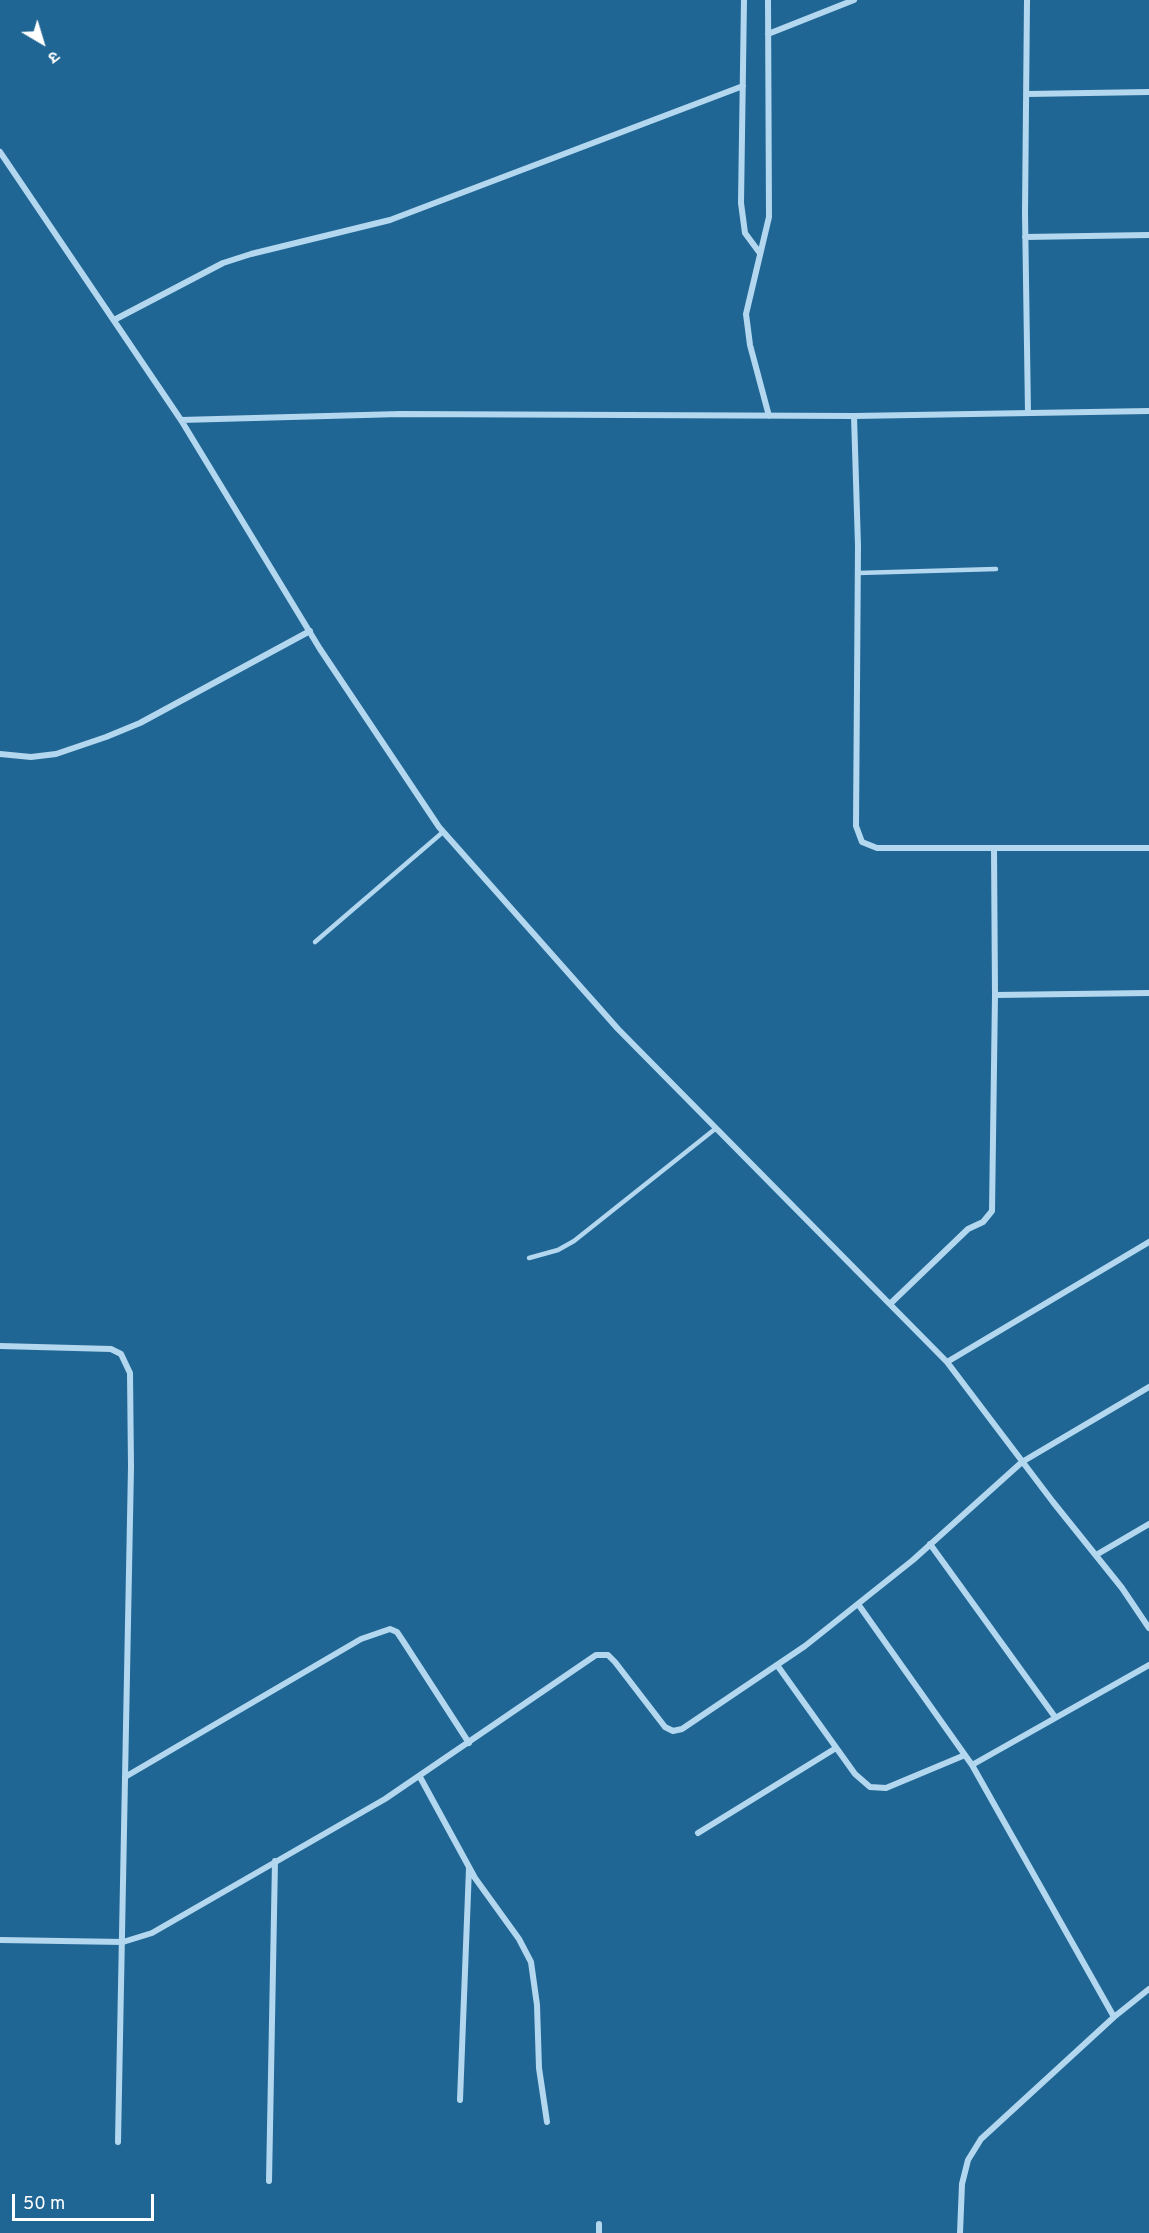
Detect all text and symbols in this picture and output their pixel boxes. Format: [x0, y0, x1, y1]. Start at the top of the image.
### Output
north arrow [12, 12, 72, 72]
text: उ [43, 45, 63, 67]
scale bar [15, 2182, 158, 2220]
text: 50 m [23, 2193, 65, 2216]

